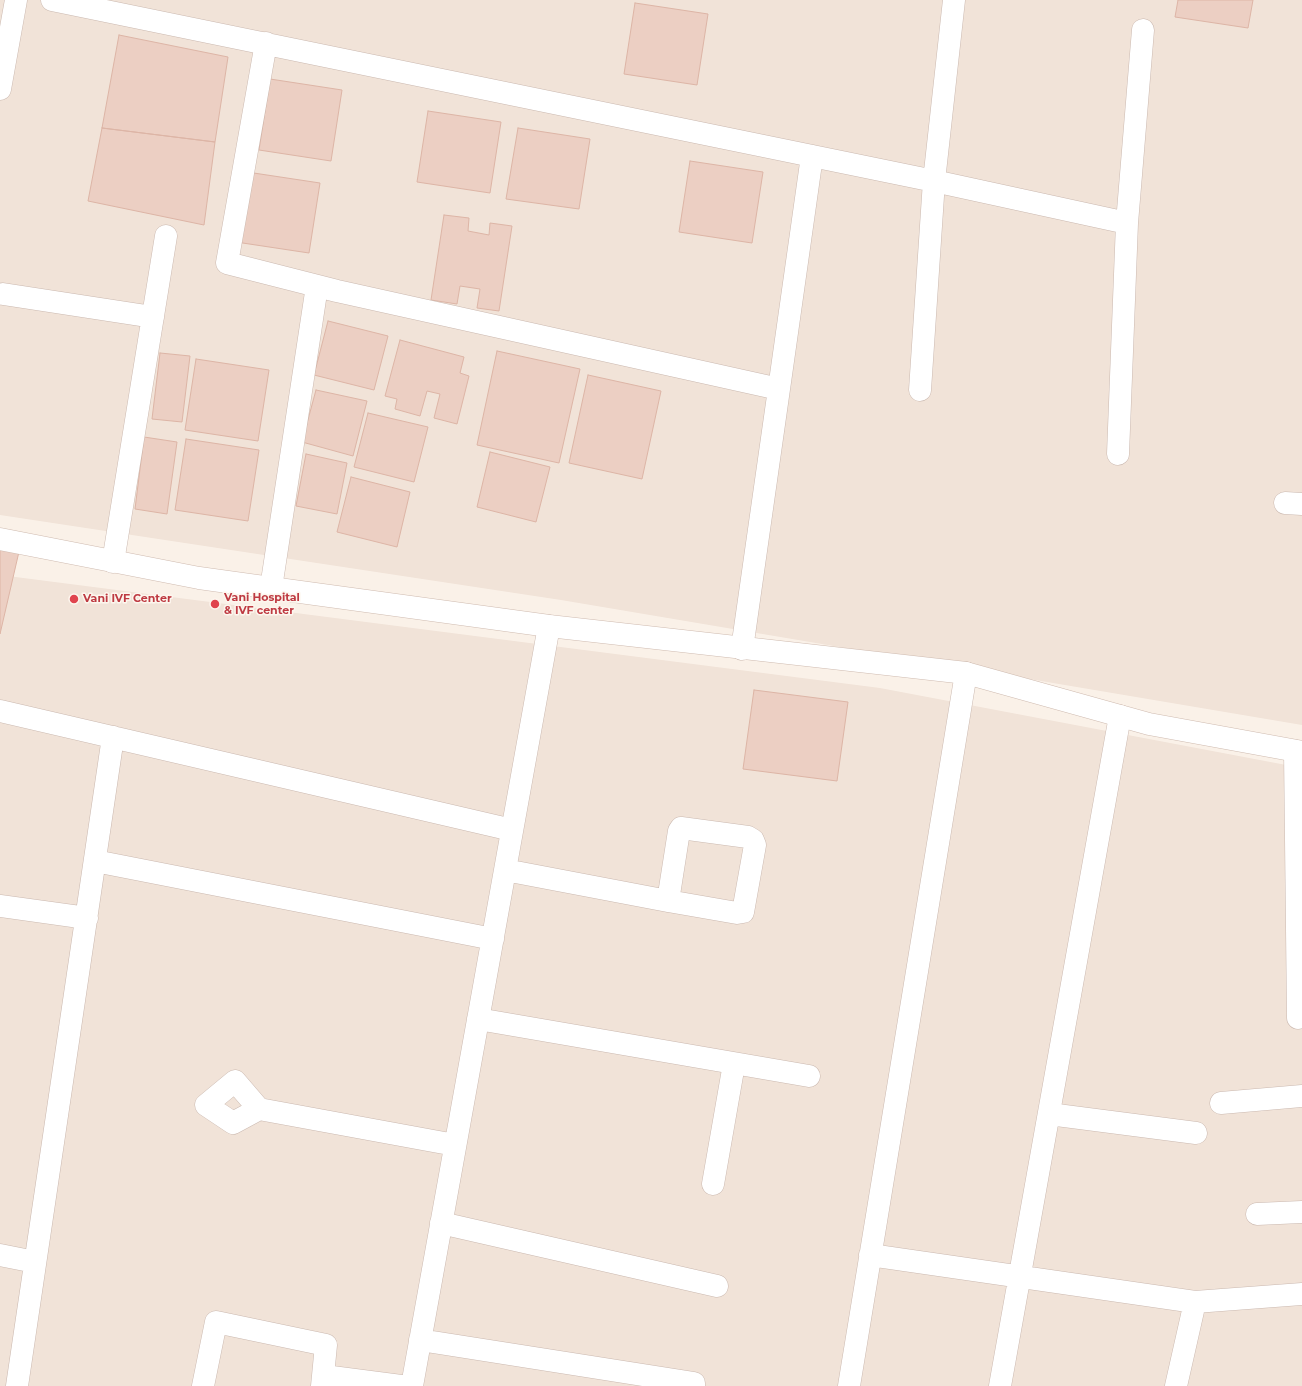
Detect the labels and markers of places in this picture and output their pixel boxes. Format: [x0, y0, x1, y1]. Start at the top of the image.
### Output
place label: Vani Hospital & IVF center [224, 591, 300, 617]
place label: Vani IVF Center [83, 592, 172, 606]
marker: Vani IVF Center [68, 593, 80, 605]
marker: Vani Hospital & IVF center [209, 598, 221, 610]

